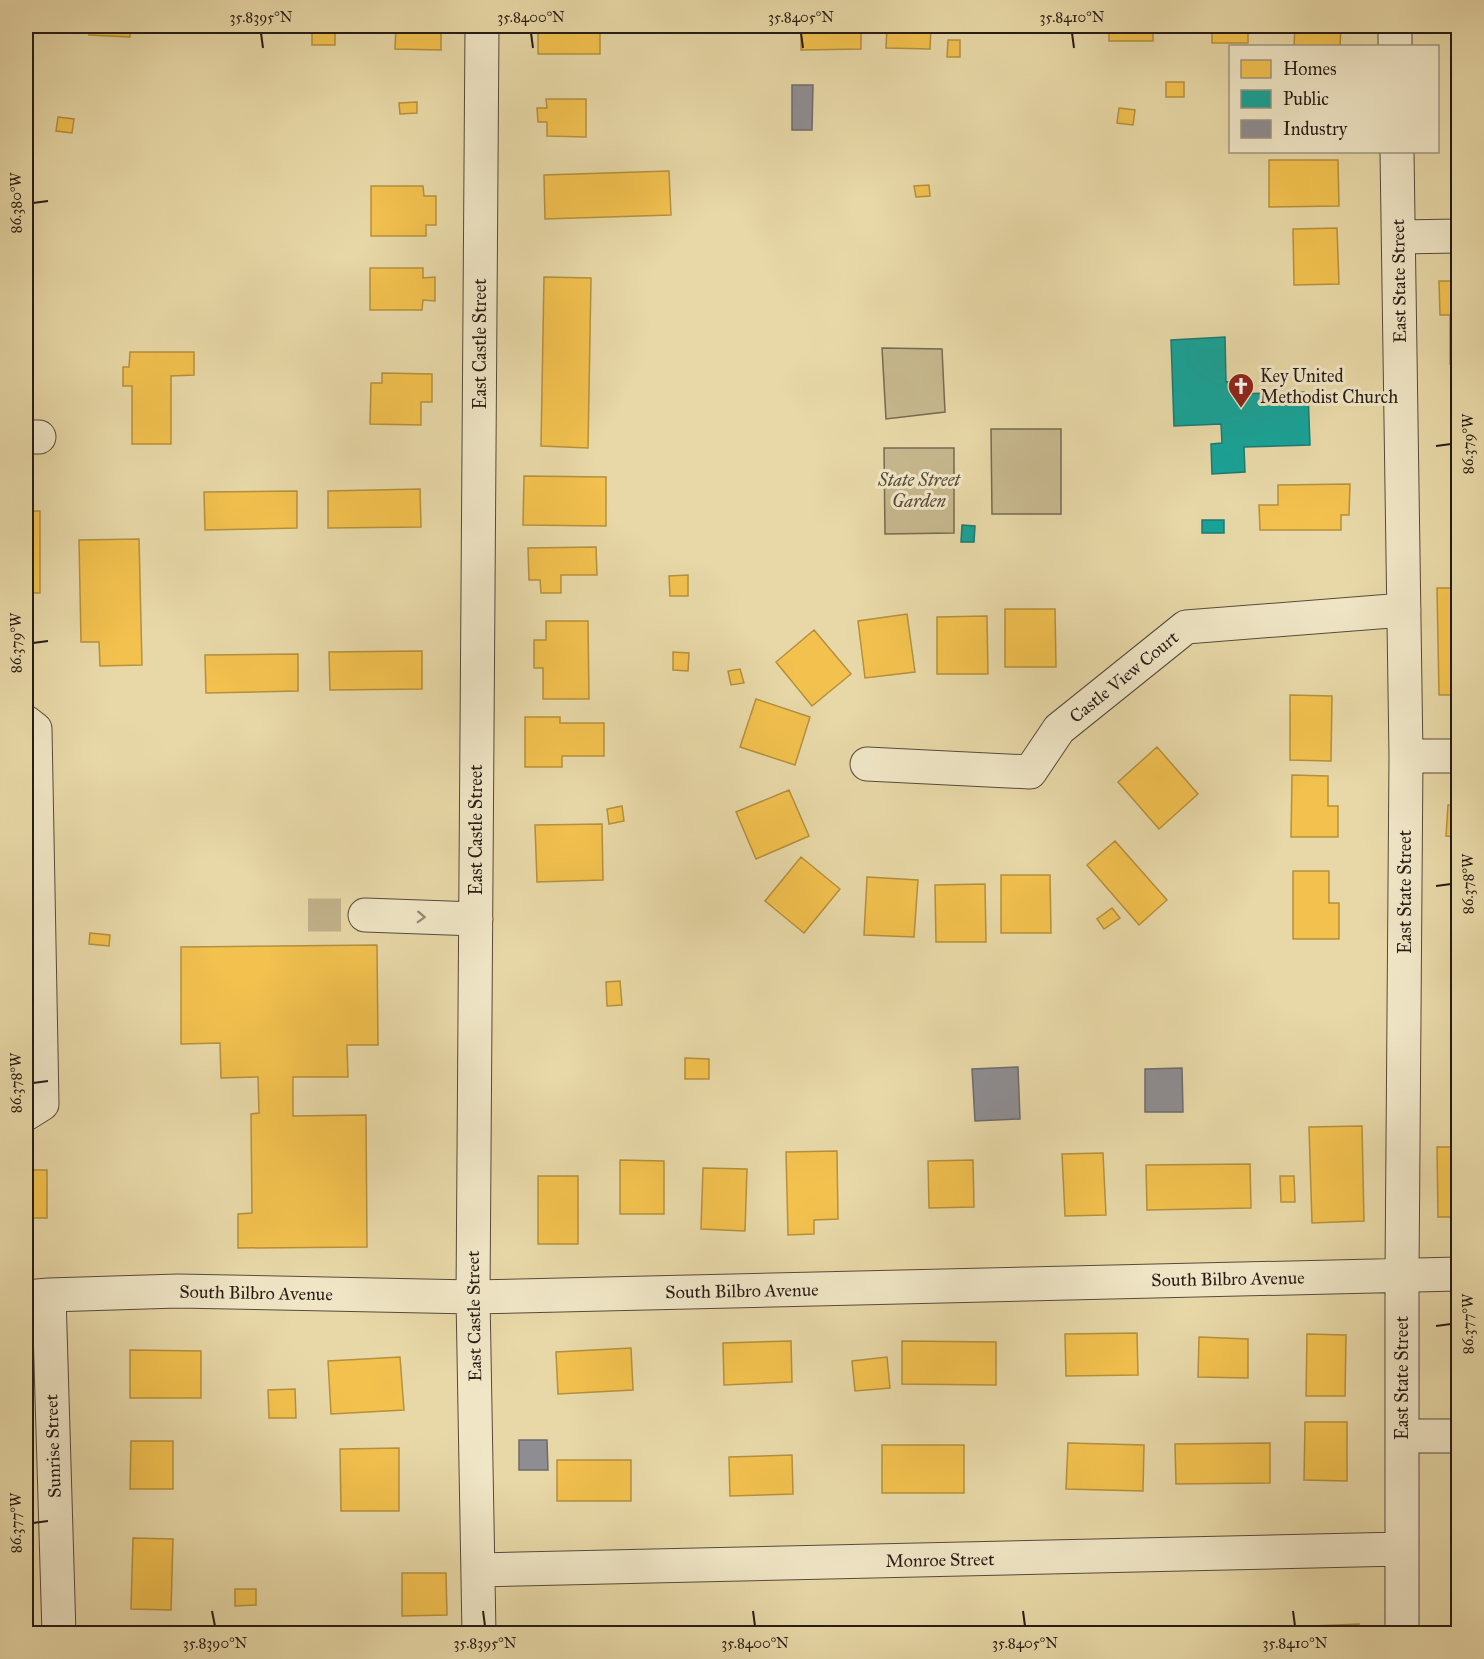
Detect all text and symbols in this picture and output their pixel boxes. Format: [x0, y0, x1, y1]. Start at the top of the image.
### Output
text: 35.8395°N [230, 8, 293, 26]
text: 35.8400°N [497, 8, 565, 26]
text: 35.8405°N [768, 8, 834, 26]
text: 35.8410°N [1040, 8, 1105, 26]
legend [1229, 45, 1439, 153]
text: Homes [1283, 58, 1337, 80]
text: Public [1283, 88, 1329, 110]
text: Industry [1283, 118, 1348, 140]
text: 86.380°W [7, 172, 25, 234]
street label: East State Street [1387, 218, 1411, 343]
street label: East Castle Street [469, 278, 491, 410]
place label: Key United Methodist Church [1260, 365, 1398, 408]
church icon: Key United Methodist Church [1226, 371, 1256, 409]
text: 86.379°W [1459, 413, 1477, 474]
park label: State Street Garden [877, 469, 961, 512]
text: 86.379°W [7, 612, 25, 673]
street label: Castle View Court [1065, 626, 1183, 728]
street label: East Castle Street [465, 764, 487, 896]
street label: East State Street [1394, 829, 1416, 954]
text: 86.378°W [1459, 853, 1477, 914]
one-way arrow [416, 911, 425, 923]
text: 86.378°W [7, 1052, 25, 1113]
street label: East Castle Street [462, 1250, 486, 1382]
street label: South Bilbro Avenue [1151, 1267, 1305, 1291]
street label: South Bilbro Avenue [665, 1279, 819, 1303]
street label: South Bilbro Avenue [179, 1281, 333, 1305]
text: 86.377°W [1459, 1293, 1477, 1354]
street label: East State Street [1391, 1315, 1413, 1440]
street label: Sunrise Street [40, 1393, 66, 1498]
text: 86.377°W [7, 1492, 25, 1553]
street label: Monroe Street [885, 1548, 995, 1572]
text: 35.8390°N [183, 1634, 248, 1652]
text: 35.8395°N [454, 1634, 517, 1652]
text: 35.8400°N [721, 1634, 789, 1652]
text: 35.8405°N [992, 1634, 1058, 1652]
text: 35.8410°N [1263, 1634, 1328, 1652]

